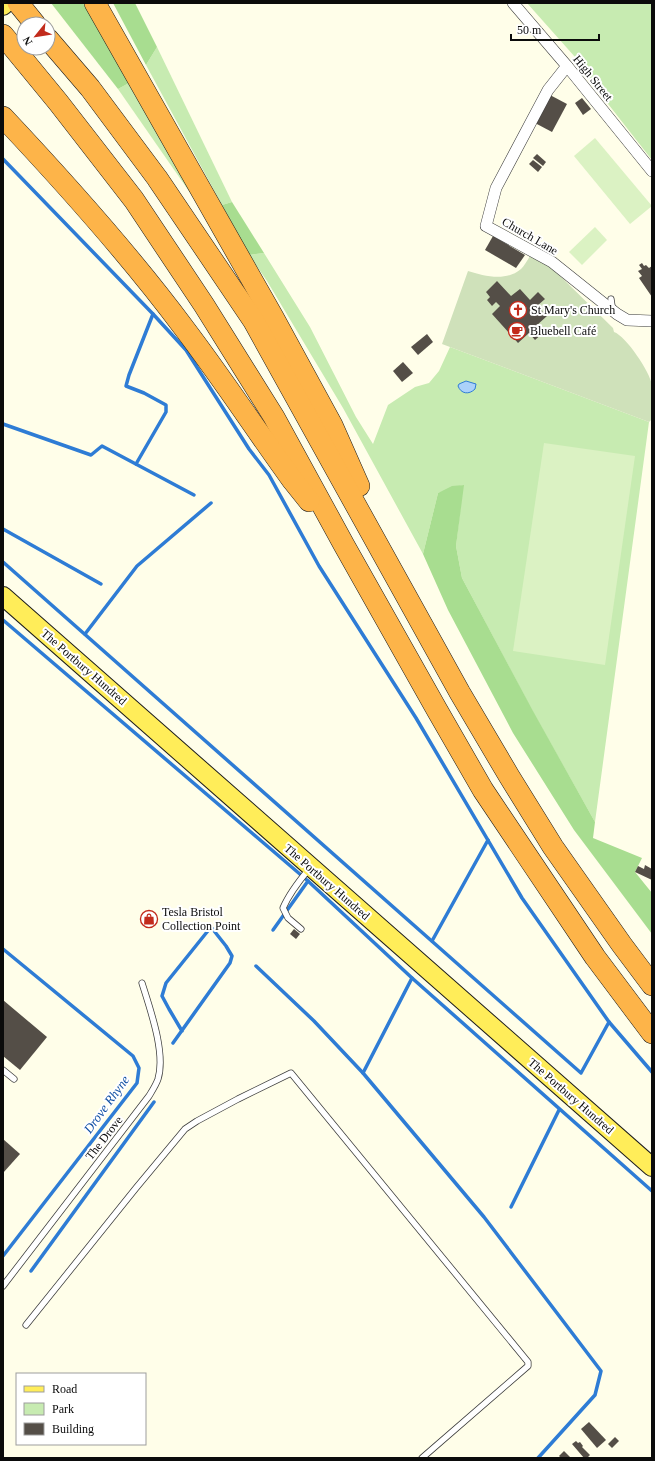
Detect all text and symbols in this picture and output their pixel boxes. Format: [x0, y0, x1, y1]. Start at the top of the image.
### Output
north arrow [16, 16, 56, 56]
scale bar [511, 16, 599, 42]
text: 50 m [517, 23, 542, 37]
text: N [20, 35, 35, 47]
street label: High Street [570, 52, 616, 104]
street label: Church Lane [500, 214, 560, 258]
church icon: St Mary's Church [508, 300, 528, 320]
place label: St Mary's Church [531, 303, 615, 317]
cafe icon: Bluebell Café [507, 321, 527, 341]
place label: Bluebell Café [530, 324, 596, 338]
street label: The Portbury Hundred [38, 626, 130, 708]
street label: The Portbury Hundred [281, 841, 373, 923]
place label: Tesla Bristol Collection Point [162, 905, 241, 933]
shop icon: Tesla Bristol Collection Point [139, 909, 159, 929]
street label: The Portbury Hundred [525, 1055, 617, 1137]
water label: Drove Rhyne [80, 1072, 133, 1137]
street label: The Drove [83, 1113, 125, 1163]
legend [16, 1373, 146, 1445]
text: Road [52, 1382, 77, 1396]
text: Park [52, 1402, 74, 1416]
text: Building [52, 1422, 94, 1436]

